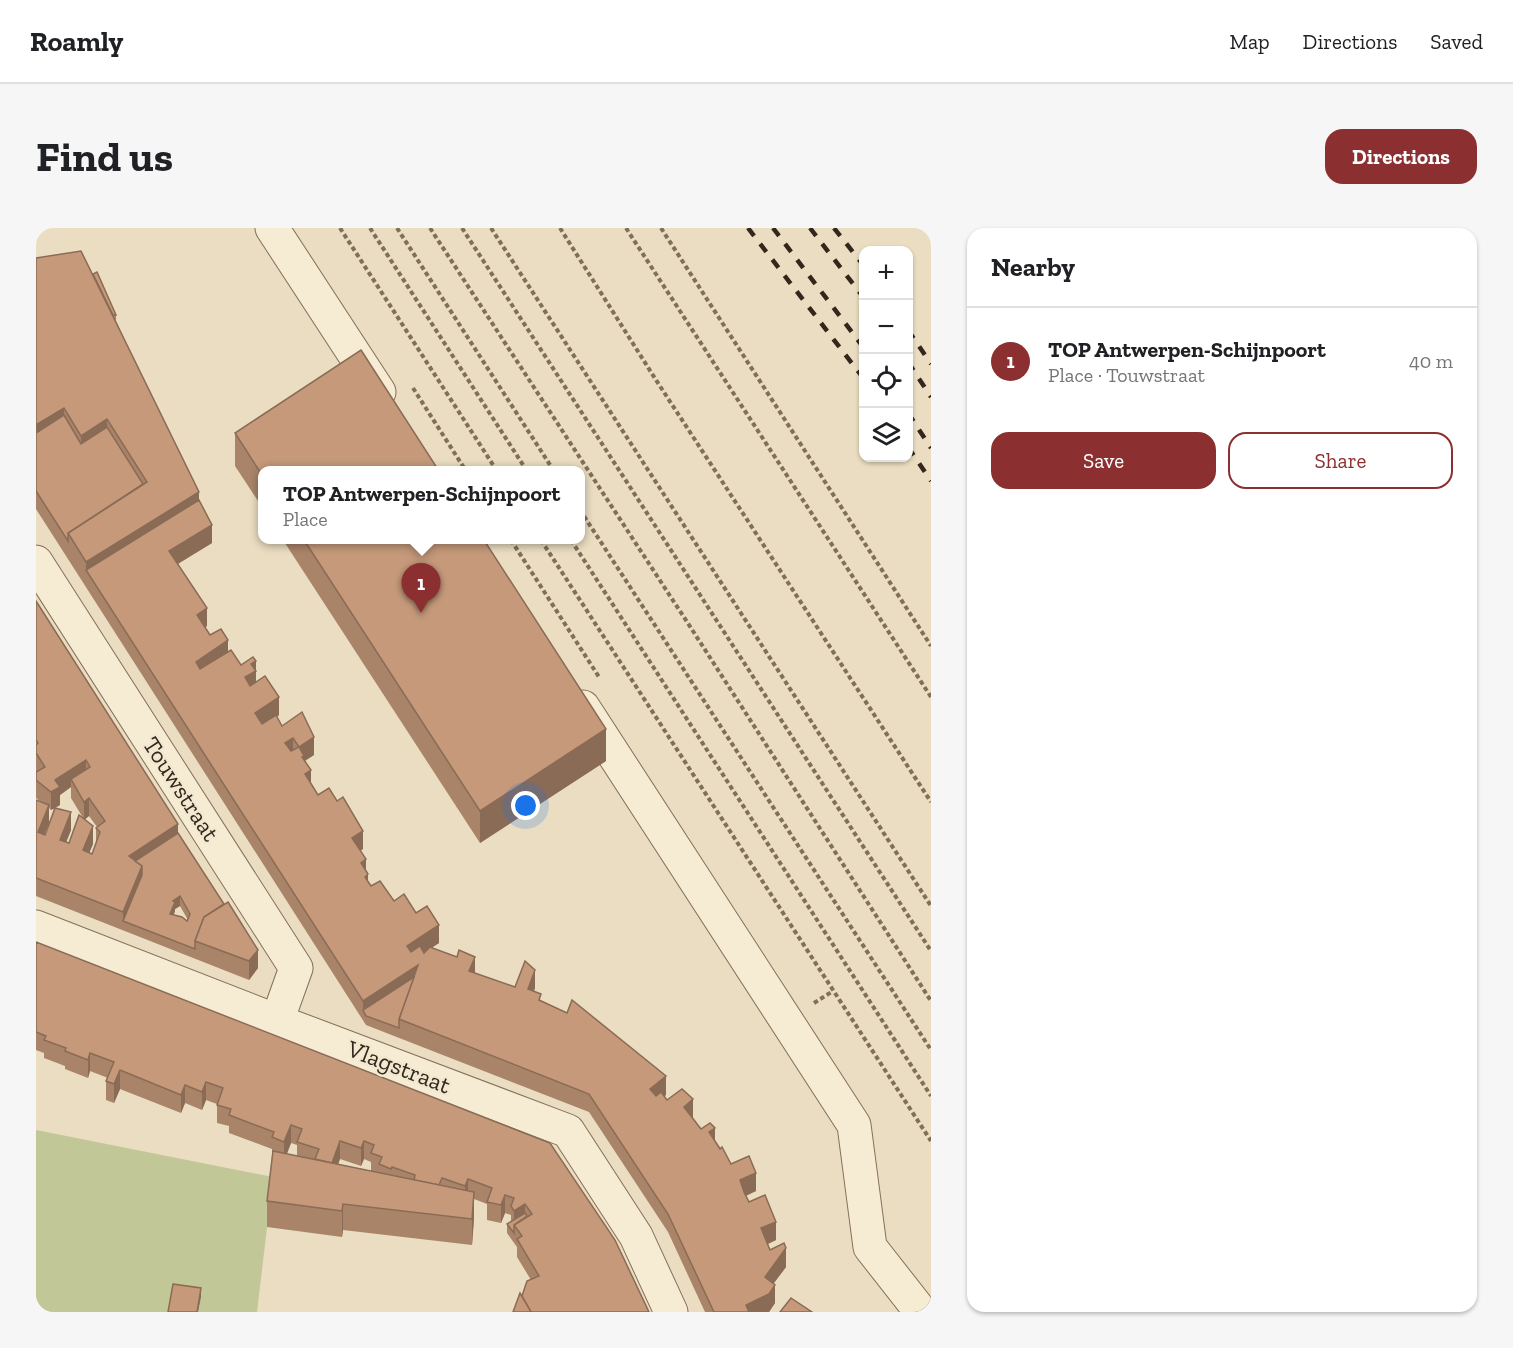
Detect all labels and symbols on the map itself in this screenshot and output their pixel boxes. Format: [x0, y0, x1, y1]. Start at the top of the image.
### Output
pin: 1 [402, 564, 440, 613]
street label: Touwstraat [137, 731, 226, 846]
your location [511, 791, 540, 820]
street label: Vlagstraat [343, 1033, 455, 1100]

